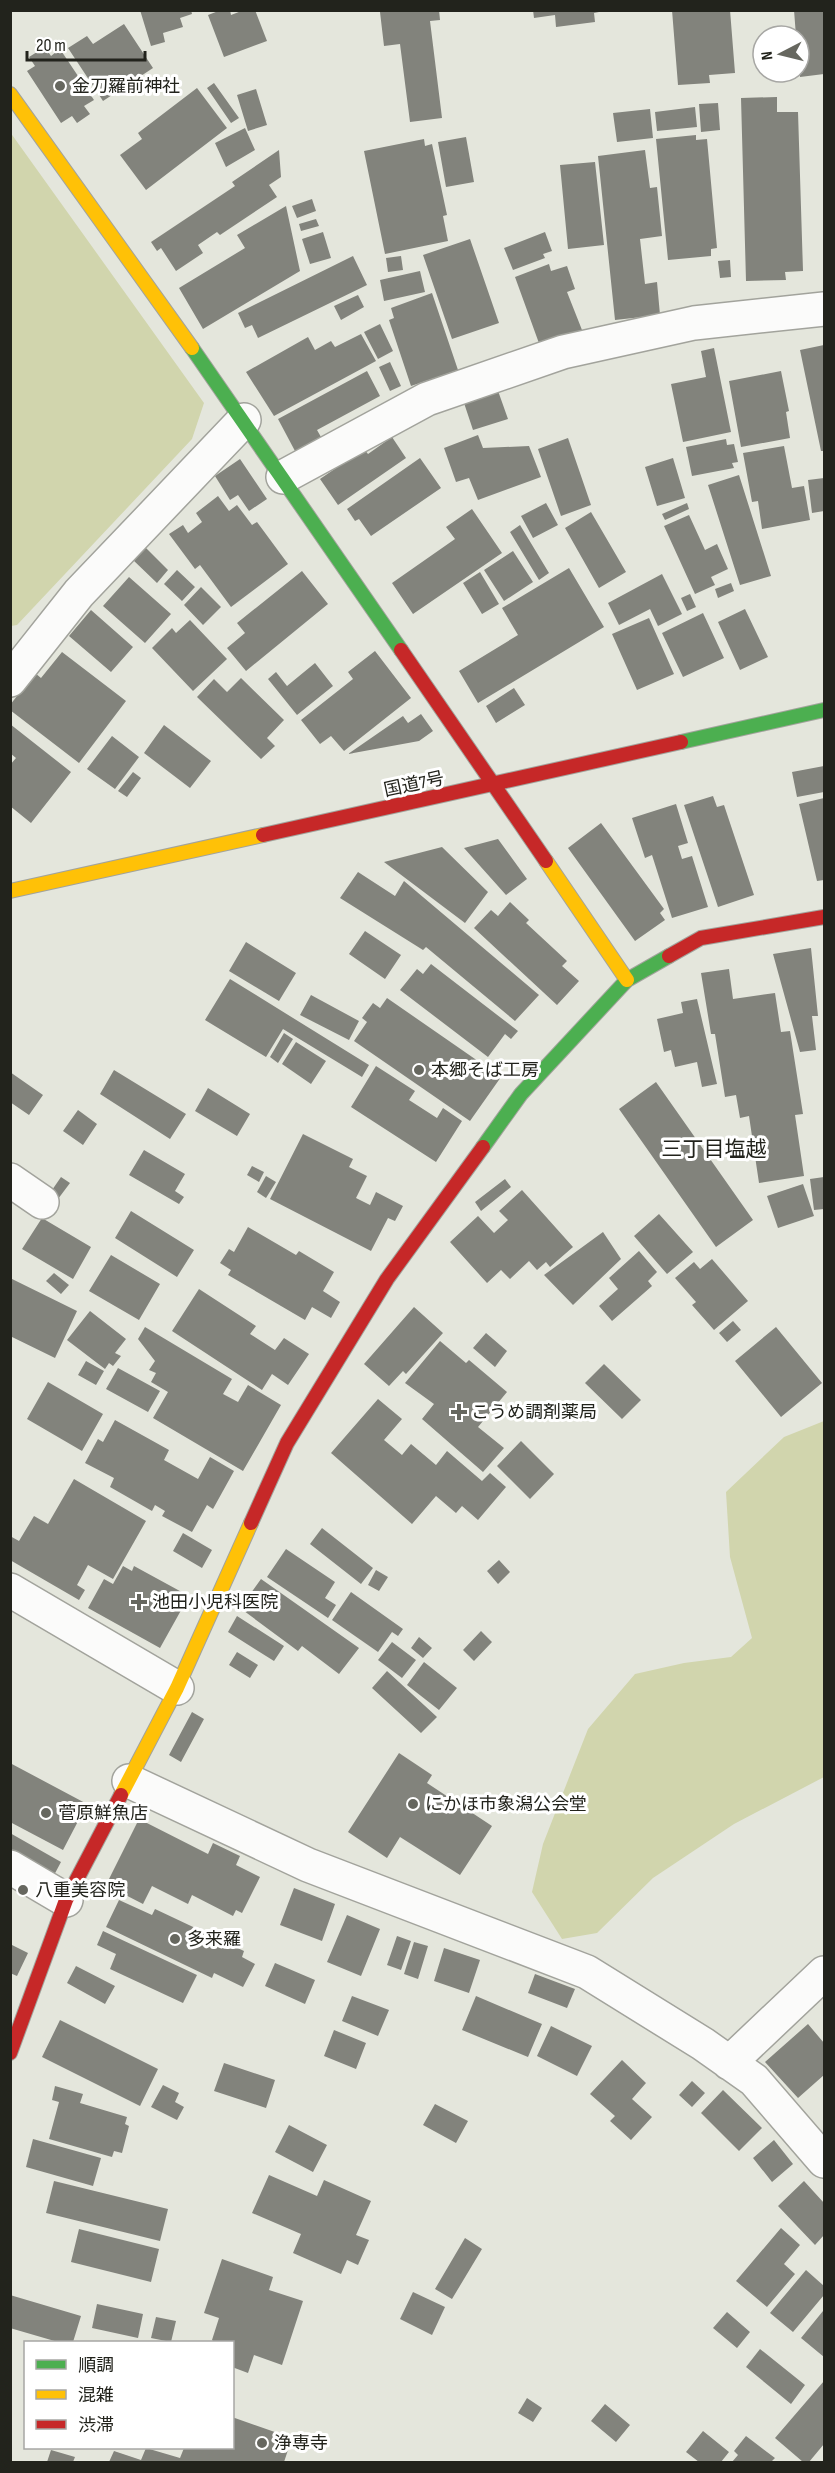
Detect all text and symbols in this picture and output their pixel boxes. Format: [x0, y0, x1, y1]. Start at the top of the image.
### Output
scale bar [27, 24, 146, 62]
north arrow [751, 24, 811, 84]
text: 20 m [36, 35, 66, 56]
text: N [758, 50, 778, 61]
place label: 金刀羅前神社 [72, 76, 180, 97]
marker: 金刀羅前神社 [53, 79, 67, 93]
street label: 国道7号 [382, 768, 446, 801]
place label: 本郷そば工房 [431, 1060, 539, 1081]
marker: 本郷そば工房 [412, 1063, 426, 1077]
district label: 三丁目塩越 [662, 1137, 767, 1162]
place label: こうめ調剤薬局 [471, 1402, 597, 1423]
marker: こうめ調剤薬局 [452, 1405, 466, 1419]
place label: 池田小児科医院 [152, 1592, 278, 1613]
marker: 池田小児科医院 [130, 1593, 148, 1611]
place label: にかほ市象潟公会堂 [425, 1794, 587, 1815]
marker: にかほ市象潟公会堂 [406, 1797, 420, 1811]
place label: 菅原鮮魚店 [58, 1803, 148, 1824]
marker: 菅原鮮魚店 [39, 1806, 53, 1820]
place label: 八重美容院 [35, 1880, 125, 1901]
marker: 八重美容院 [16, 1883, 30, 1897]
place label: 多来羅 [187, 1929, 241, 1950]
marker: 多来羅 [168, 1932, 182, 1946]
legend [24, 2341, 234, 2449]
text: 順調 [78, 2355, 114, 2376]
text: 混雑 [78, 2385, 114, 2406]
text: 渋滞 [78, 2415, 114, 2436]
place label: 浄専寺 [274, 2433, 328, 2454]
marker: 浄専寺 [255, 2436, 269, 2450]

